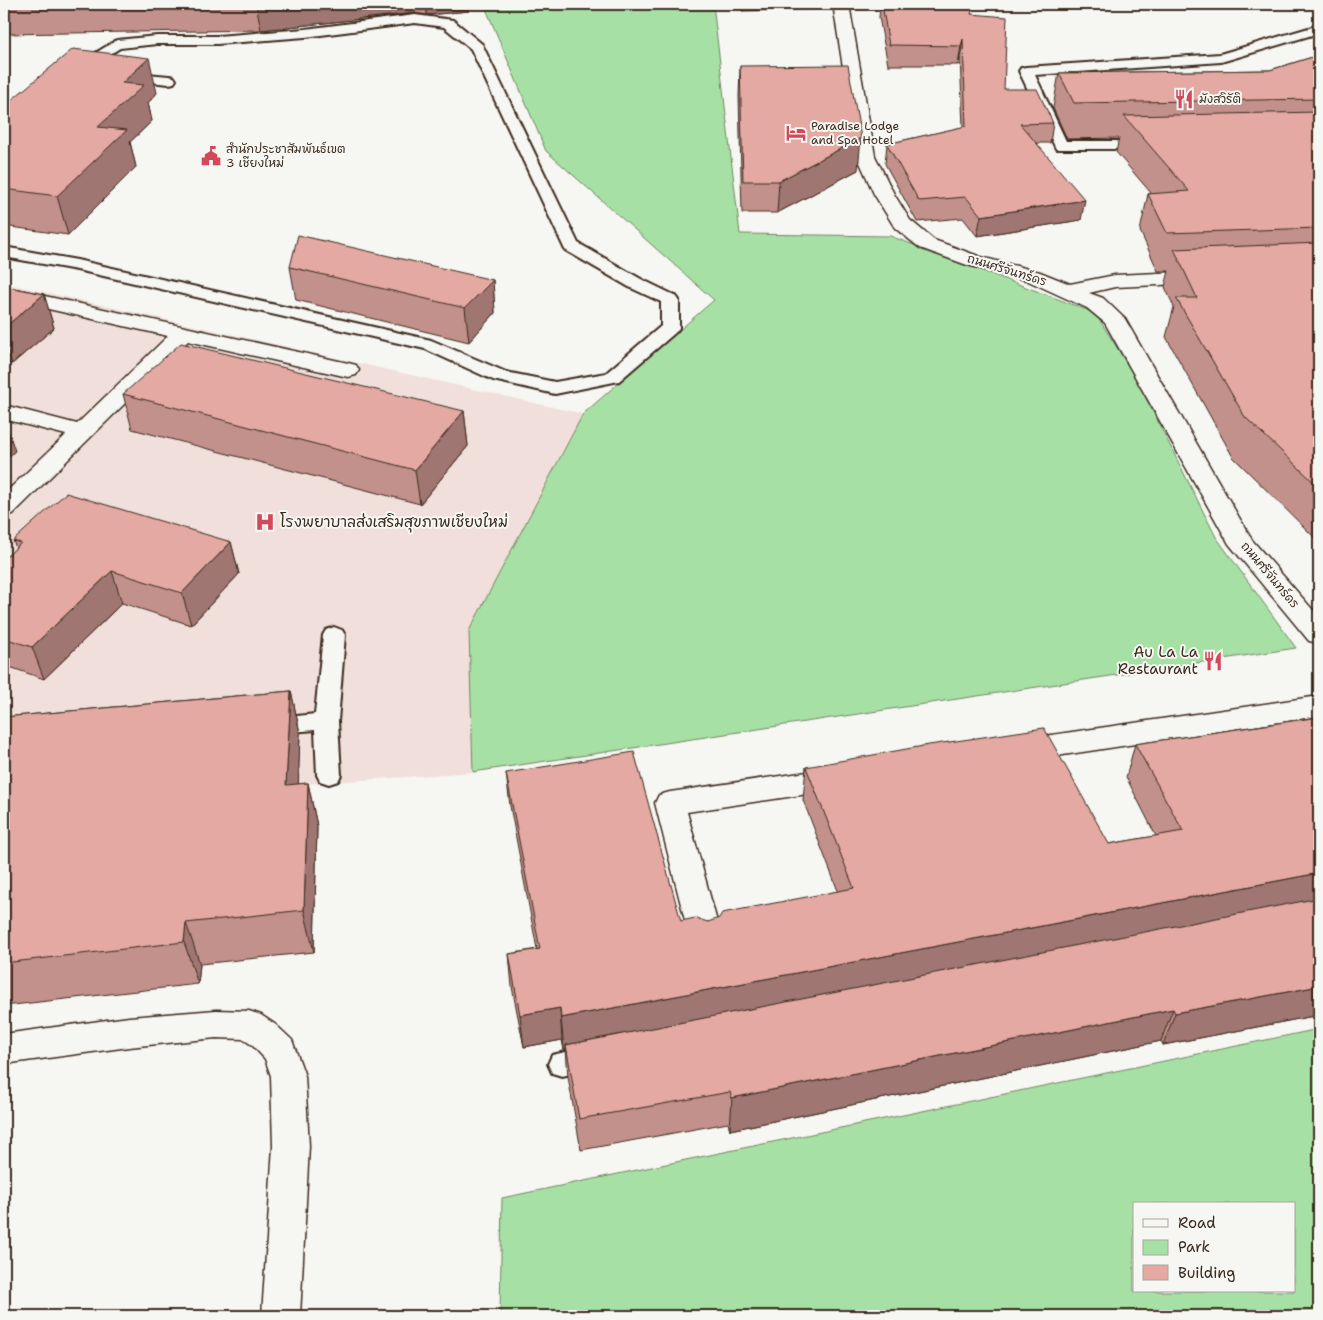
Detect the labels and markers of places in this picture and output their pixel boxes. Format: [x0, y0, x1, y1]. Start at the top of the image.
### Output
restaurant icon: มังสวิรัติ [1173, 88, 1195, 110]
place label: มังสวิรัติ [1199, 91, 1241, 107]
place label: Paradise Lodge and Spa Hotel [811, 118, 900, 148]
hotel icon: Paradise Lodge and Spa Hotel [785, 122, 807, 144]
place label: สำนักประชาสัมพันธ์เขต 3 เชียงใหม่ [226, 141, 346, 171]
public building icon: สำนักประชาสัมพันธ์เขต 3 เชียงใหม่ [200, 145, 222, 167]
hospital icon: โรงพยาบาลส่งเสริมสุขภาพเชียงใหม่ [254, 511, 276, 533]
place label: โรงพยาบาลส่งเสริมสุขภาพเชียงใหม่ [280, 512, 508, 533]
place label: Au La La Restaurant [1118, 642, 1199, 679]
restaurant icon: Au La La Restaurant [1202, 650, 1224, 672]

